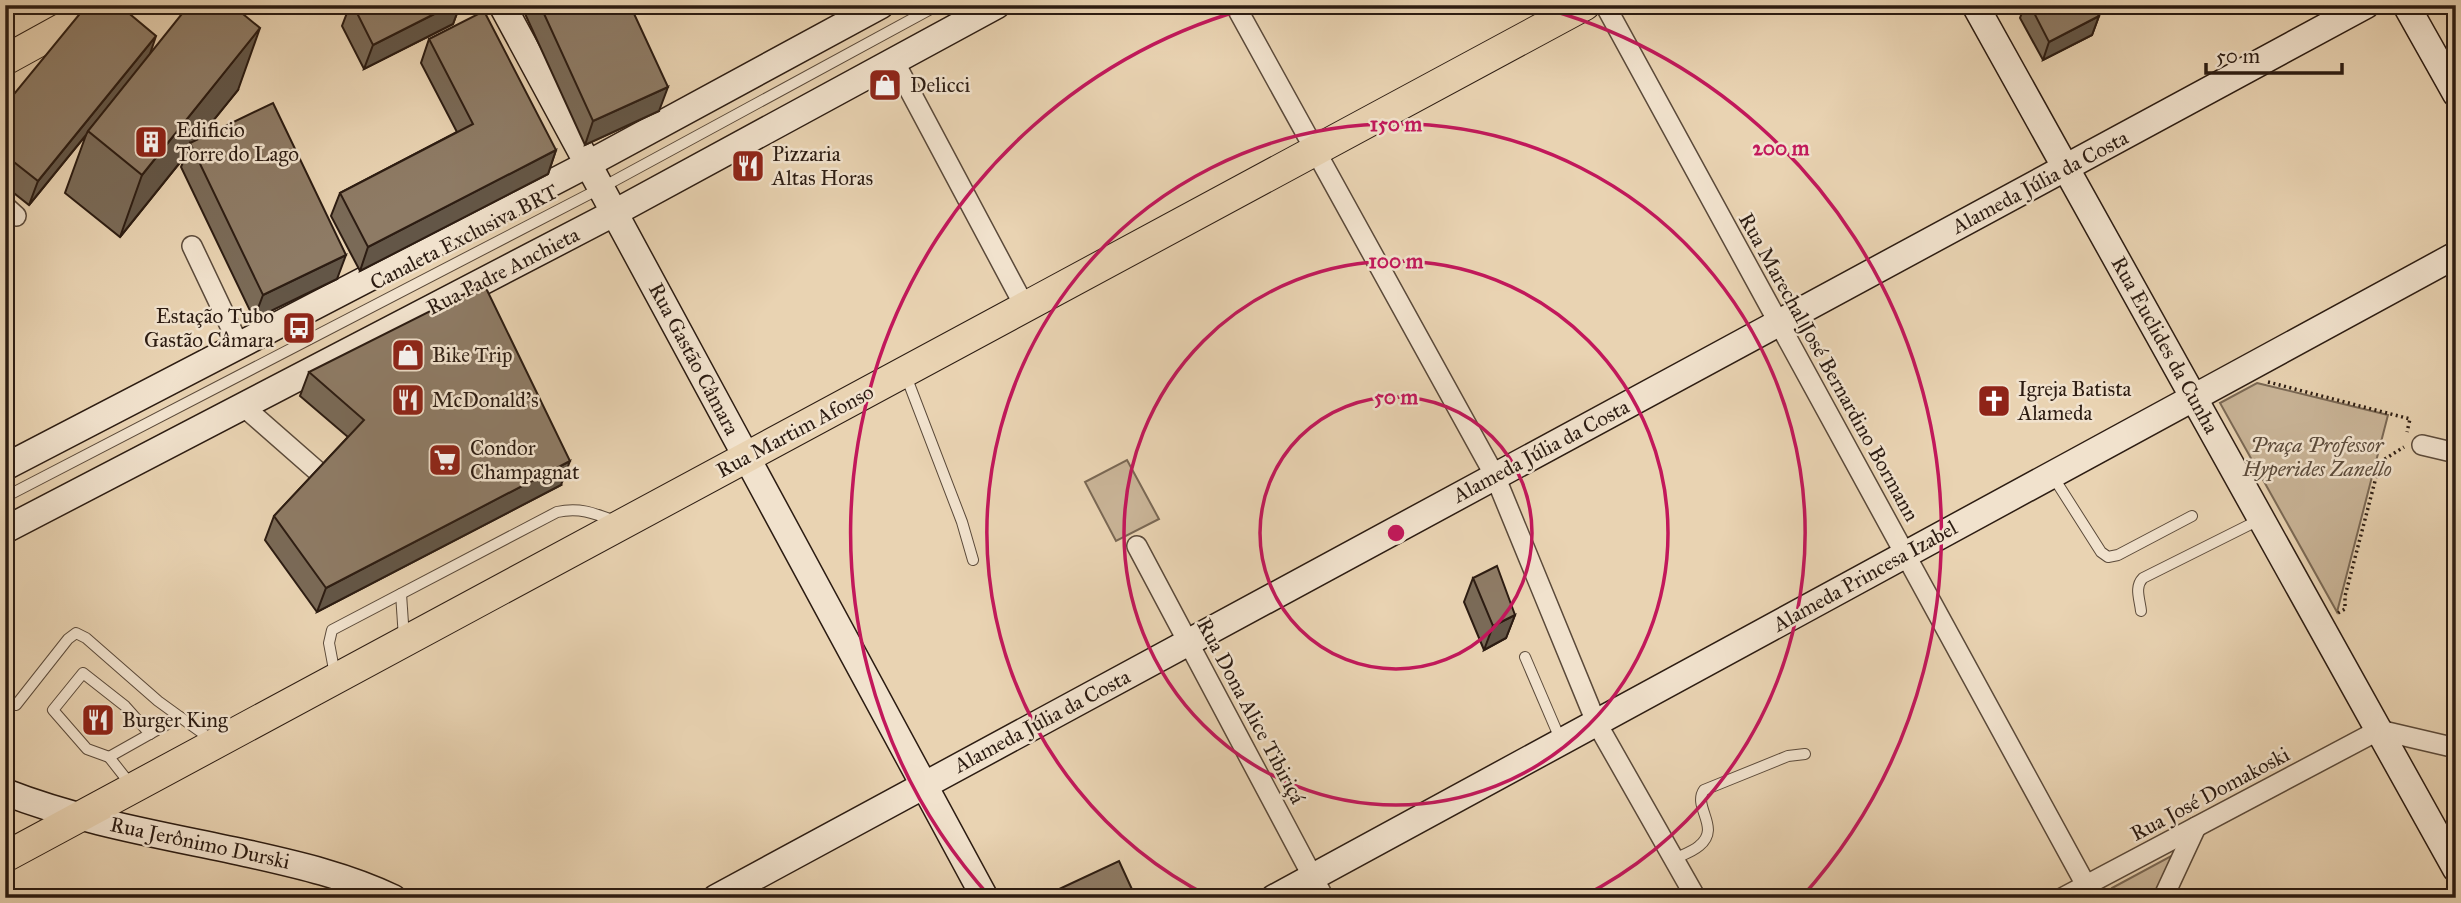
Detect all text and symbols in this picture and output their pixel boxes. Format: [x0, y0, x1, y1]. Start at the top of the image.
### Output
scale bar [2206, 32, 2342, 76]
text: 50 m [2216, 43, 2261, 69]
shop icon: Delicci [866, 66, 904, 104]
place label: Delicci [910, 72, 970, 98]
text: 150 m [1370, 111, 1422, 137]
place label: Edificio Torre do Lago [176, 117, 299, 167]
building icon: Edificio Torre do Lago [132, 123, 170, 161]
street label: Alameda Júlia da Costa [1946, 124, 2133, 240]
text: 200 m [1753, 135, 1810, 161]
place label: Pizzaria Altas Horas [771, 141, 873, 191]
restaurant icon: Pizzaria Altas Horas [729, 147, 767, 185]
street label: Canaleta Exclusiva BRT [366, 178, 562, 296]
street label: Rua Marechal José Bernardino Bormann [1733, 208, 1925, 526]
street label: Rua Padre Anchieta [422, 221, 584, 321]
text: 100 m [1369, 248, 1424, 274]
street label: Rua Euclides da Cunha [2106, 252, 2225, 438]
street label: Rua Gastão Câmara [643, 278, 745, 440]
place label: Estação Tubo Gastão Câmara [144, 303, 274, 353]
bus stop icon: Estação Tubo Gastão Câmara [280, 309, 318, 347]
shop icon: Bike Trip [389, 336, 427, 374]
place label: Bike Trip [432, 342, 512, 368]
place label: Igreja Batista Alameda [2017, 376, 2132, 426]
street label: Rua Martim Afonso [712, 378, 878, 483]
restaurant icon: McDonald's [389, 381, 427, 419]
church icon: Igreja Batista Alameda [1975, 382, 2013, 420]
text: 50 m [1374, 384, 1418, 410]
place label: McDonald's [432, 387, 539, 413]
street label: Alameda Júlia da Costa [1447, 393, 1634, 509]
park label: Praça Professor Hyperides Zanello [2241, 432, 2392, 482]
place label: Condor Champagnat [470, 435, 580, 485]
supermarket icon: Condor Champagnat [426, 441, 464, 479]
street label: Alameda Princesa Izabel [1767, 514, 1962, 638]
centre of rings [1384, 521, 1408, 545]
street label: Rua Dona Alice Tibiriçá [1191, 614, 1311, 808]
street label: Alameda Júlia da Costa [948, 663, 1135, 779]
restaurant icon: Burger King [79, 701, 117, 739]
place label: Burger King [122, 707, 228, 733]
street label: Rua José Domakoski [2126, 741, 2294, 847]
street label: Rua Jerônimo Durski [108, 811, 293, 875]

